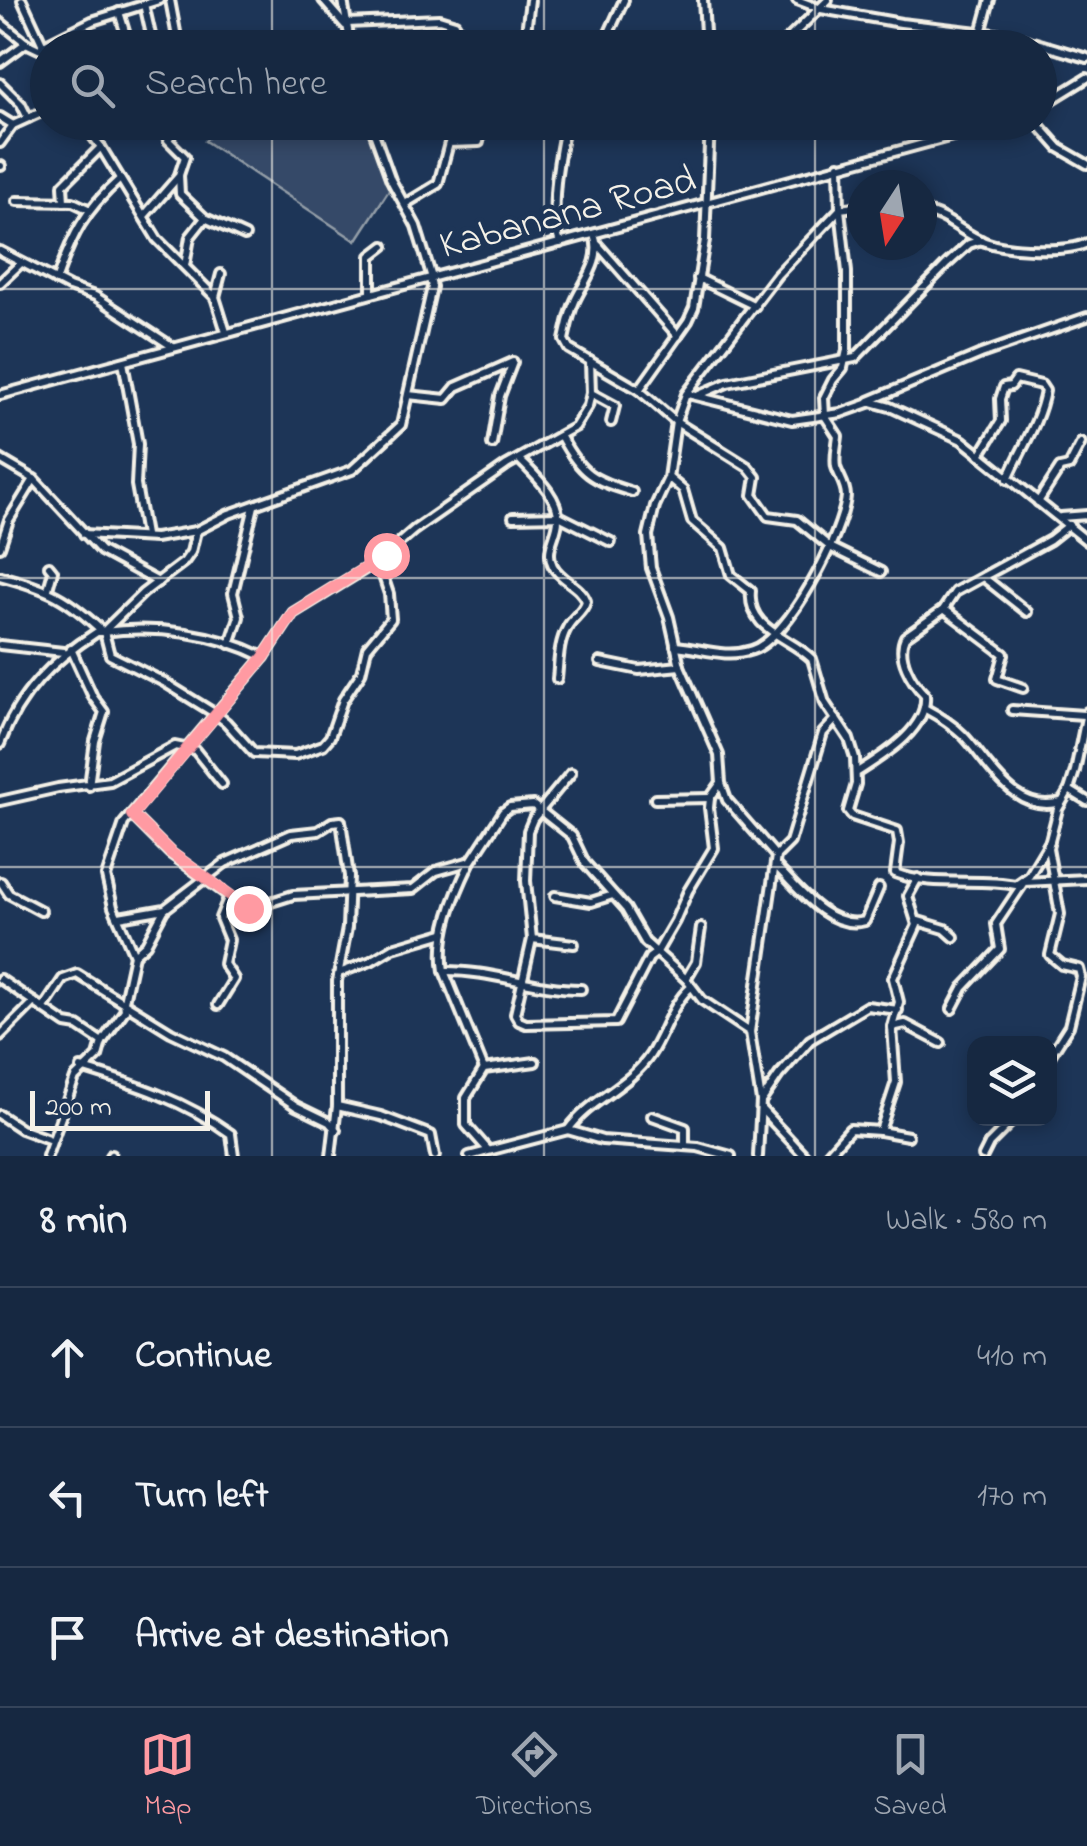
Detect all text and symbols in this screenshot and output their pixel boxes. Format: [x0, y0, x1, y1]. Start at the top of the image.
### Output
search box [30, 30, 1057, 140]
text: Search here [145, 57, 327, 113]
icon: search [65, 58, 120, 113]
street label: Kabanana Road [433, 152, 703, 277]
north arrow [847, 170, 937, 260]
route start [364, 533, 410, 579]
route end [226, 886, 272, 932]
map controls [967, 1036, 1057, 1126]
button: layers [967, 1036, 1057, 1126]
scale bar [30, 1086, 210, 1130]
text: 200 m [45, 1088, 112, 1129]
text: 8 min [40, 1191, 127, 1252]
text: Walk · 580 m [886, 1198, 1047, 1245]
text: Continue [135, 1329, 271, 1385]
icon: ahead [40, 1330, 95, 1385]
text: 410 m [977, 1334, 1047, 1381]
text: Turn left [135, 1469, 268, 1525]
icon: left [40, 1470, 95, 1525]
text: 170 m [977, 1474, 1047, 1521]
text: Arrive at destination [135, 1609, 449, 1665]
icon: arrive [40, 1610, 95, 1665]
tab: Map [140, 1727, 195, 1828]
tab: Directions [476, 1727, 593, 1828]
tab: Saved [874, 1727, 947, 1828]

